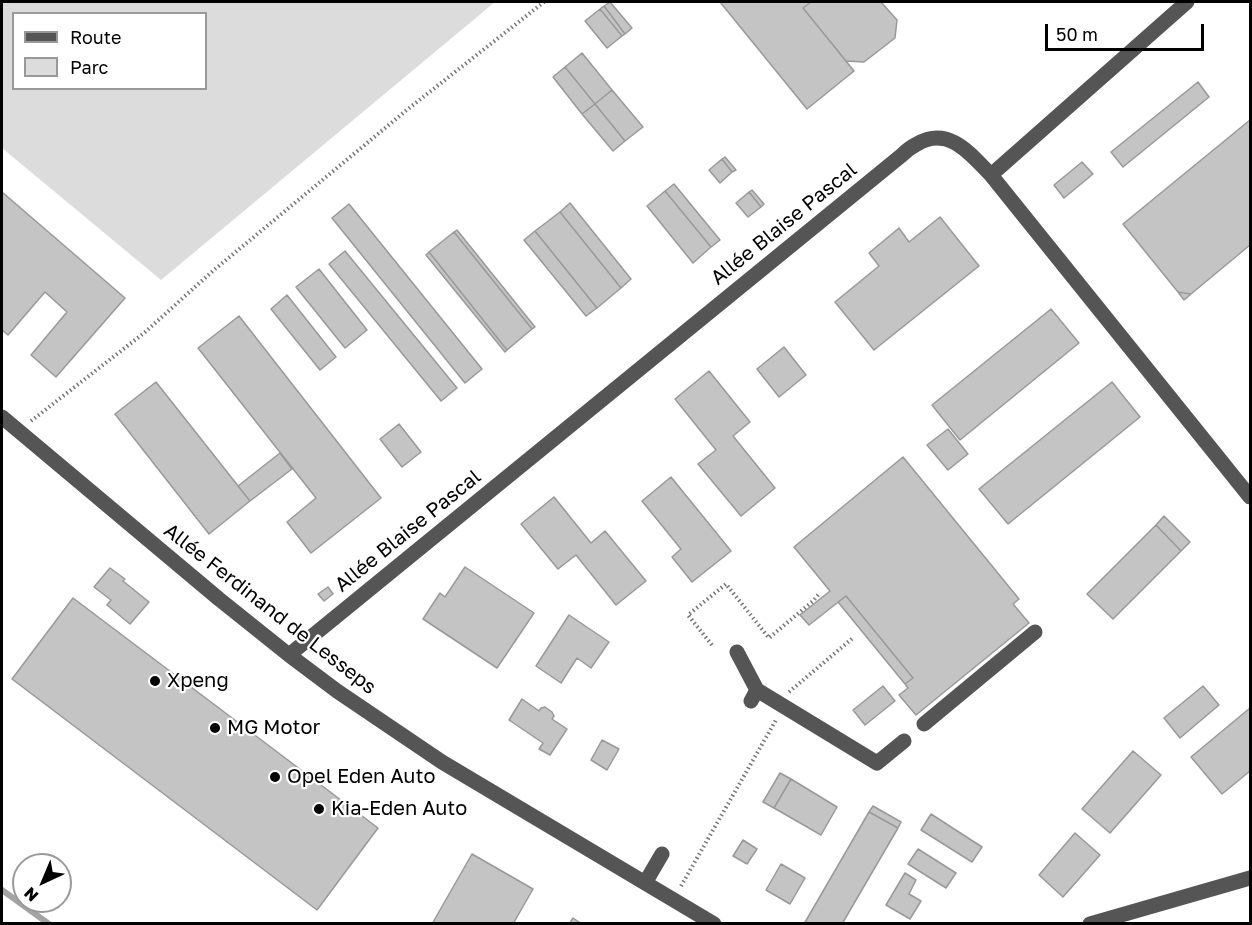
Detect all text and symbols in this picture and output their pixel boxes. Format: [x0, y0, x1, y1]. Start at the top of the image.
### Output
legend [12, 12, 207, 90]
scale bar [1048, 12, 1207, 50]
text: 50 m [1056, 23, 1098, 45]
text: Route [70, 26, 121, 48]
text: Parc [70, 56, 108, 78]
street label: Allée Blaise Pascal [706, 158, 862, 290]
street label: Allée Blaise Pascal [330, 465, 486, 597]
street label: Allée Ferdinand de Lesseps [159, 519, 381, 699]
place label: Xpeng [167, 669, 229, 693]
marker: Xpeng [148, 674, 162, 688]
place label: MG Motor [227, 716, 320, 740]
marker: MG Motor [208, 721, 222, 735]
place label: Opel Eden Auto [287, 765, 435, 789]
marker: Opel Eden Auto [268, 770, 282, 784]
place label: Kia-Eden Auto [331, 797, 467, 821]
marker: Kia-Eden Auto [312, 802, 326, 816]
north arrow [12, 853, 72, 913]
text: N [20, 883, 42, 906]

